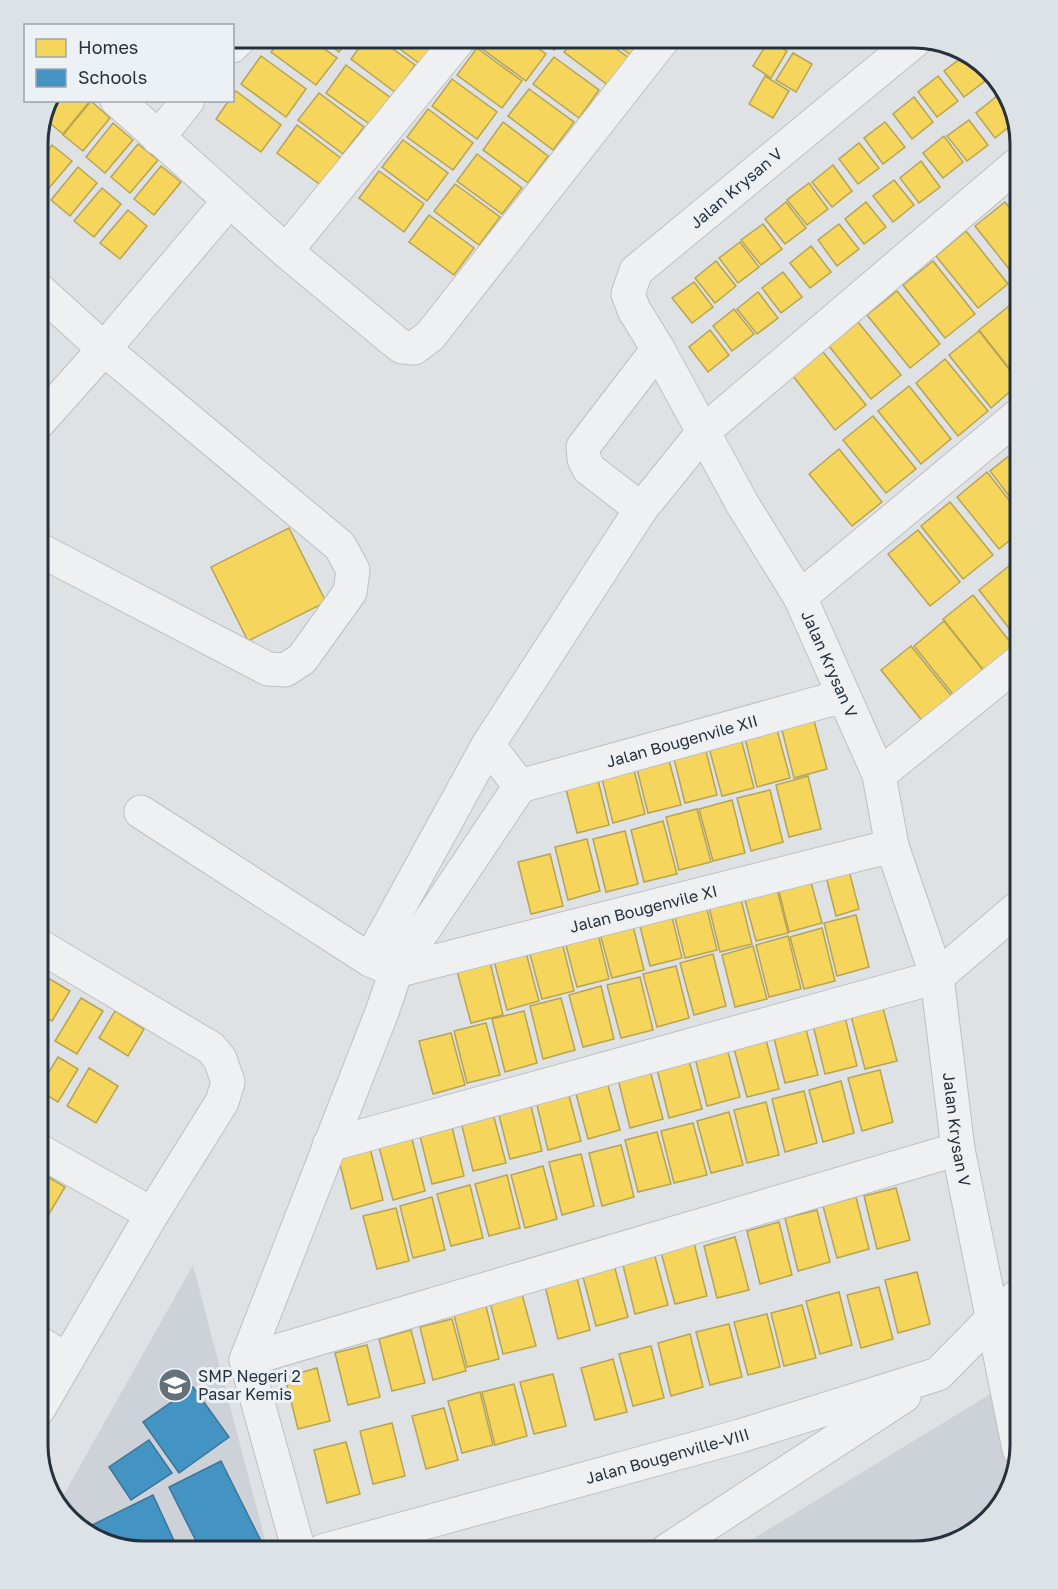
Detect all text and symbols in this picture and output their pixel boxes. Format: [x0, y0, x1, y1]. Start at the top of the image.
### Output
legend [24, 24, 234, 102]
text: Homes [78, 36, 138, 58]
text: Schools [78, 66, 147, 88]
street label: Jalan Krysan V [686, 143, 787, 233]
street label: Jalan Krysan V [797, 607, 862, 721]
street label: Jalan Bougenvile XII [604, 710, 760, 772]
street label: Jalan Bougenvile XI [567, 880, 719, 937]
street label: Jalan Krysan V [939, 1071, 975, 1188]
place label: SMP Negeri 2 Pasar Kemis [198, 1366, 301, 1404]
school or university icon: SMP Negeri 2 Pasar Kemis [157, 1367, 193, 1403]
street label: Jalan Bougenville-VIII [583, 1424, 752, 1488]

